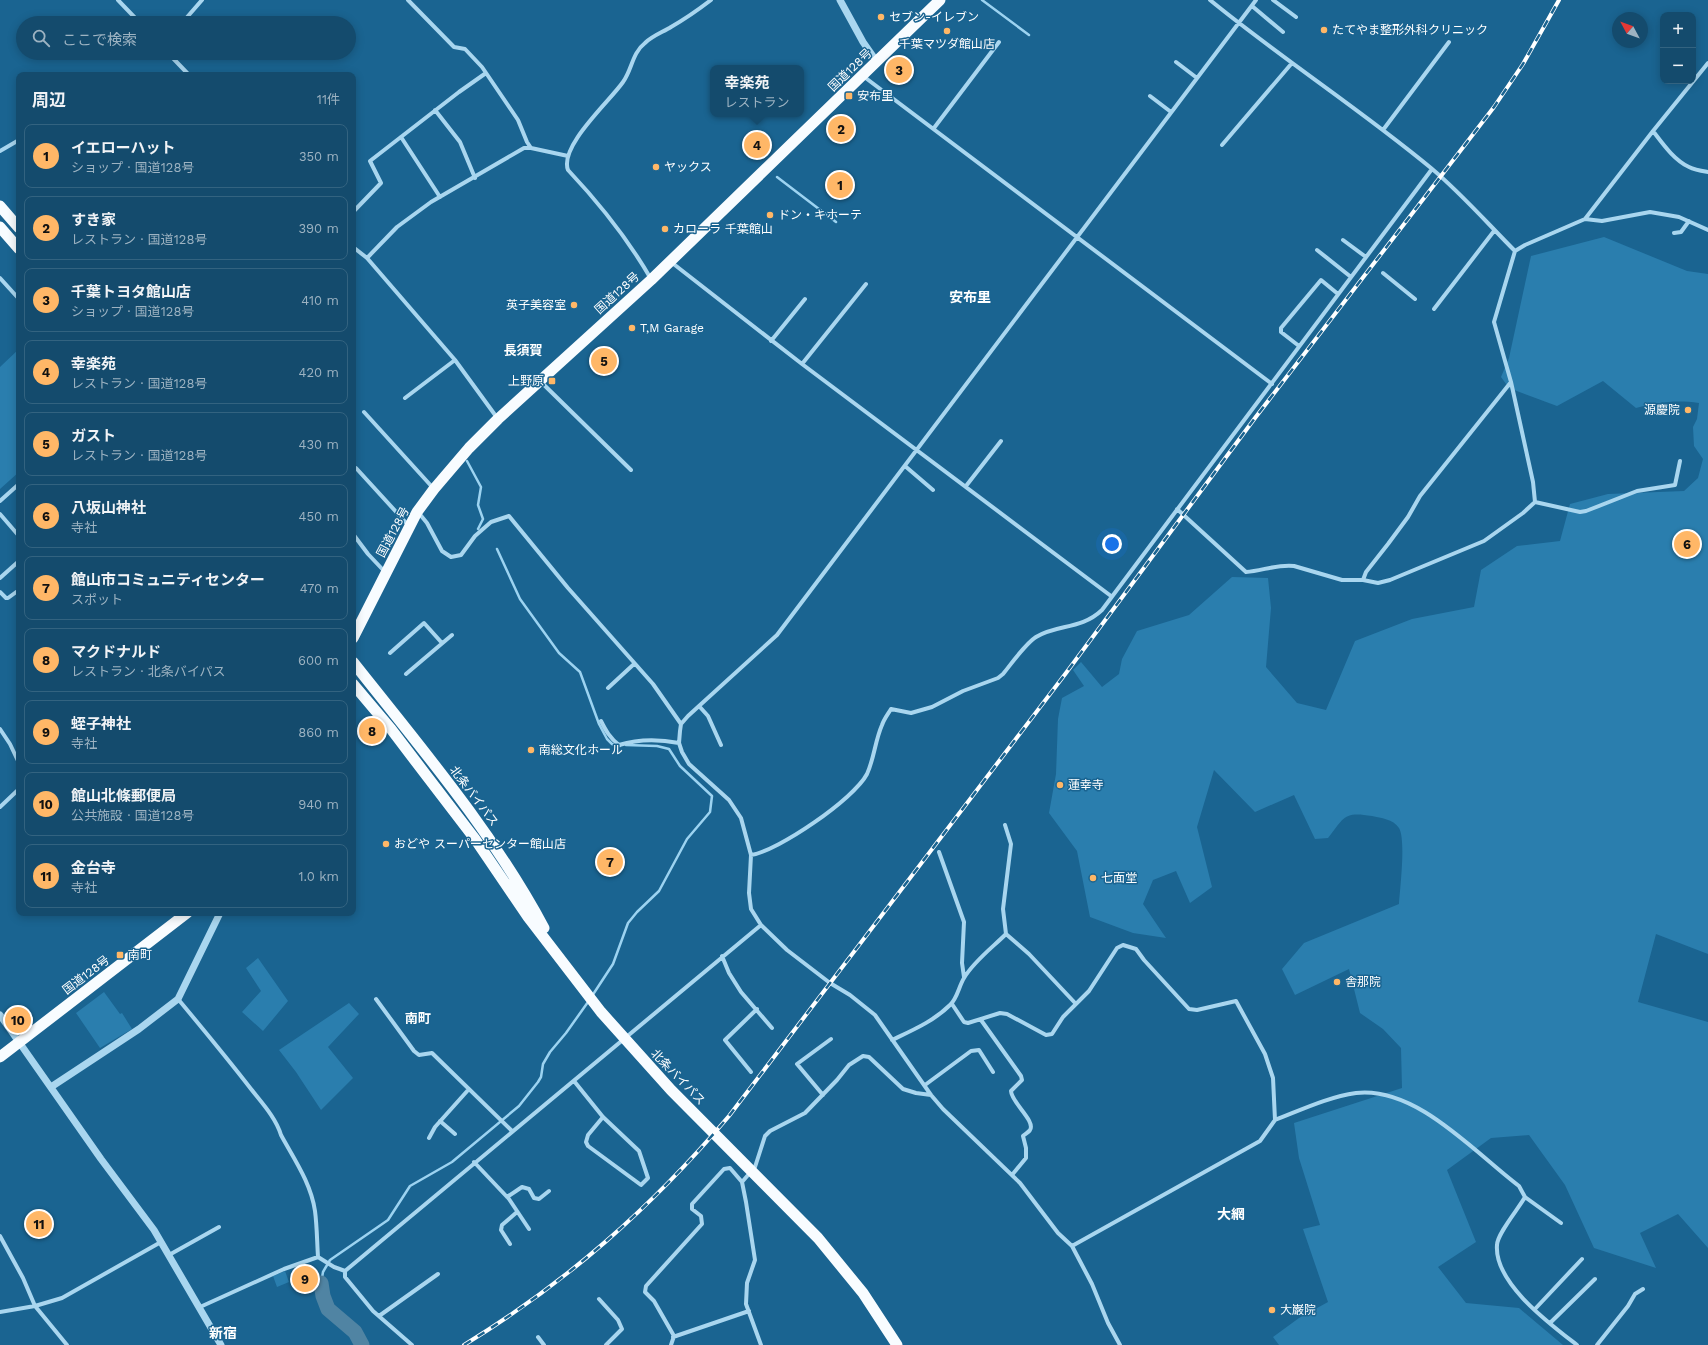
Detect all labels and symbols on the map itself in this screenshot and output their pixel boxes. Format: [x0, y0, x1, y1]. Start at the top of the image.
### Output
place label: セブン-イレブン [889, 10, 979, 24]
marker: セブン-イレブン [876, 12, 886, 22]
north arrow [1612, 12, 1648, 48]
place label: たてやま整形外科クリニック [1332, 23, 1488, 37]
marker: たてやま整形外科クリニック [1319, 25, 1329, 35]
marker: 千葉マツダ館山店 [942, 26, 952, 36]
place label: 千葉マツダ館山店 [899, 37, 995, 51]
street label: 国道128号 [825, 46, 875, 94]
pin: 3 [886, 55, 912, 85]
place label: 安布里 [857, 89, 893, 103]
marker: 安布里 [844, 91, 854, 101]
pin: 2 [828, 114, 854, 144]
pin: 4 [744, 130, 770, 160]
place label: ヤックス [664, 160, 712, 174]
marker: ヤックス [651, 162, 661, 172]
pin: 1 [827, 170, 853, 200]
place label: ドン・キホーテ [778, 208, 862, 222]
marker: ドン・キホーテ [765, 210, 775, 220]
place label: カローラ 千葉館山 [673, 222, 773, 236]
marker: カローラ 千葉館山 [660, 224, 670, 234]
street label: 国道128号 [592, 269, 642, 317]
district label: 安布里 [949, 289, 991, 305]
place label: 英子美容室 [506, 298, 566, 312]
marker: 英子美容室 [569, 300, 579, 310]
place label: T,M Garage [640, 321, 704, 335]
marker: T,M Garage [627, 323, 637, 333]
district label: 長須賀 [503, 343, 543, 358]
pin: 5 [591, 346, 617, 376]
place label: 上野原 [508, 374, 544, 388]
marker: 上野原 [547, 376, 557, 386]
place label: 源慶院 [1644, 403, 1680, 417]
marker: 源慶院 [1683, 405, 1693, 415]
street label: 国道128号 [374, 504, 412, 560]
pin: 6 [1674, 529, 1700, 559]
your location [1102, 534, 1122, 554]
pin: 8 [359, 716, 385, 746]
place label: 南総文化ホール [539, 743, 623, 757]
marker: 南総文化ホール [526, 745, 536, 755]
street label: 北条バイパス [447, 763, 501, 829]
place label: 蓮幸寺 [1068, 778, 1104, 792]
marker: 蓮幸寺 [1055, 780, 1065, 790]
place label: おどや スーパーセンター館山店 [394, 837, 566, 851]
marker: おどや スーパーセンター館山店 [381, 839, 391, 849]
pin: 7 [597, 847, 623, 877]
place label: 七面堂 [1101, 871, 1137, 885]
marker: 七面堂 [1088, 873, 1098, 883]
place label: 南町 [128, 948, 152, 962]
marker: 南町 [115, 950, 125, 960]
street label: 国道128号 [60, 953, 112, 997]
place label: 舎那院 [1345, 975, 1381, 989]
marker: 舎那院 [1332, 977, 1342, 987]
pin: 10 [5, 1005, 31, 1035]
district label: 南町 [405, 1011, 431, 1026]
street label: 北条バイパス [648, 1046, 708, 1108]
district label: 大網 [1217, 1206, 1245, 1222]
pin: 11 [26, 1209, 52, 1239]
pin: 9 [292, 1264, 318, 1294]
place label: 大巌院 [1280, 1303, 1316, 1317]
marker: 大巌院 [1267, 1305, 1277, 1315]
district label: 新宿 [209, 1325, 237, 1341]

